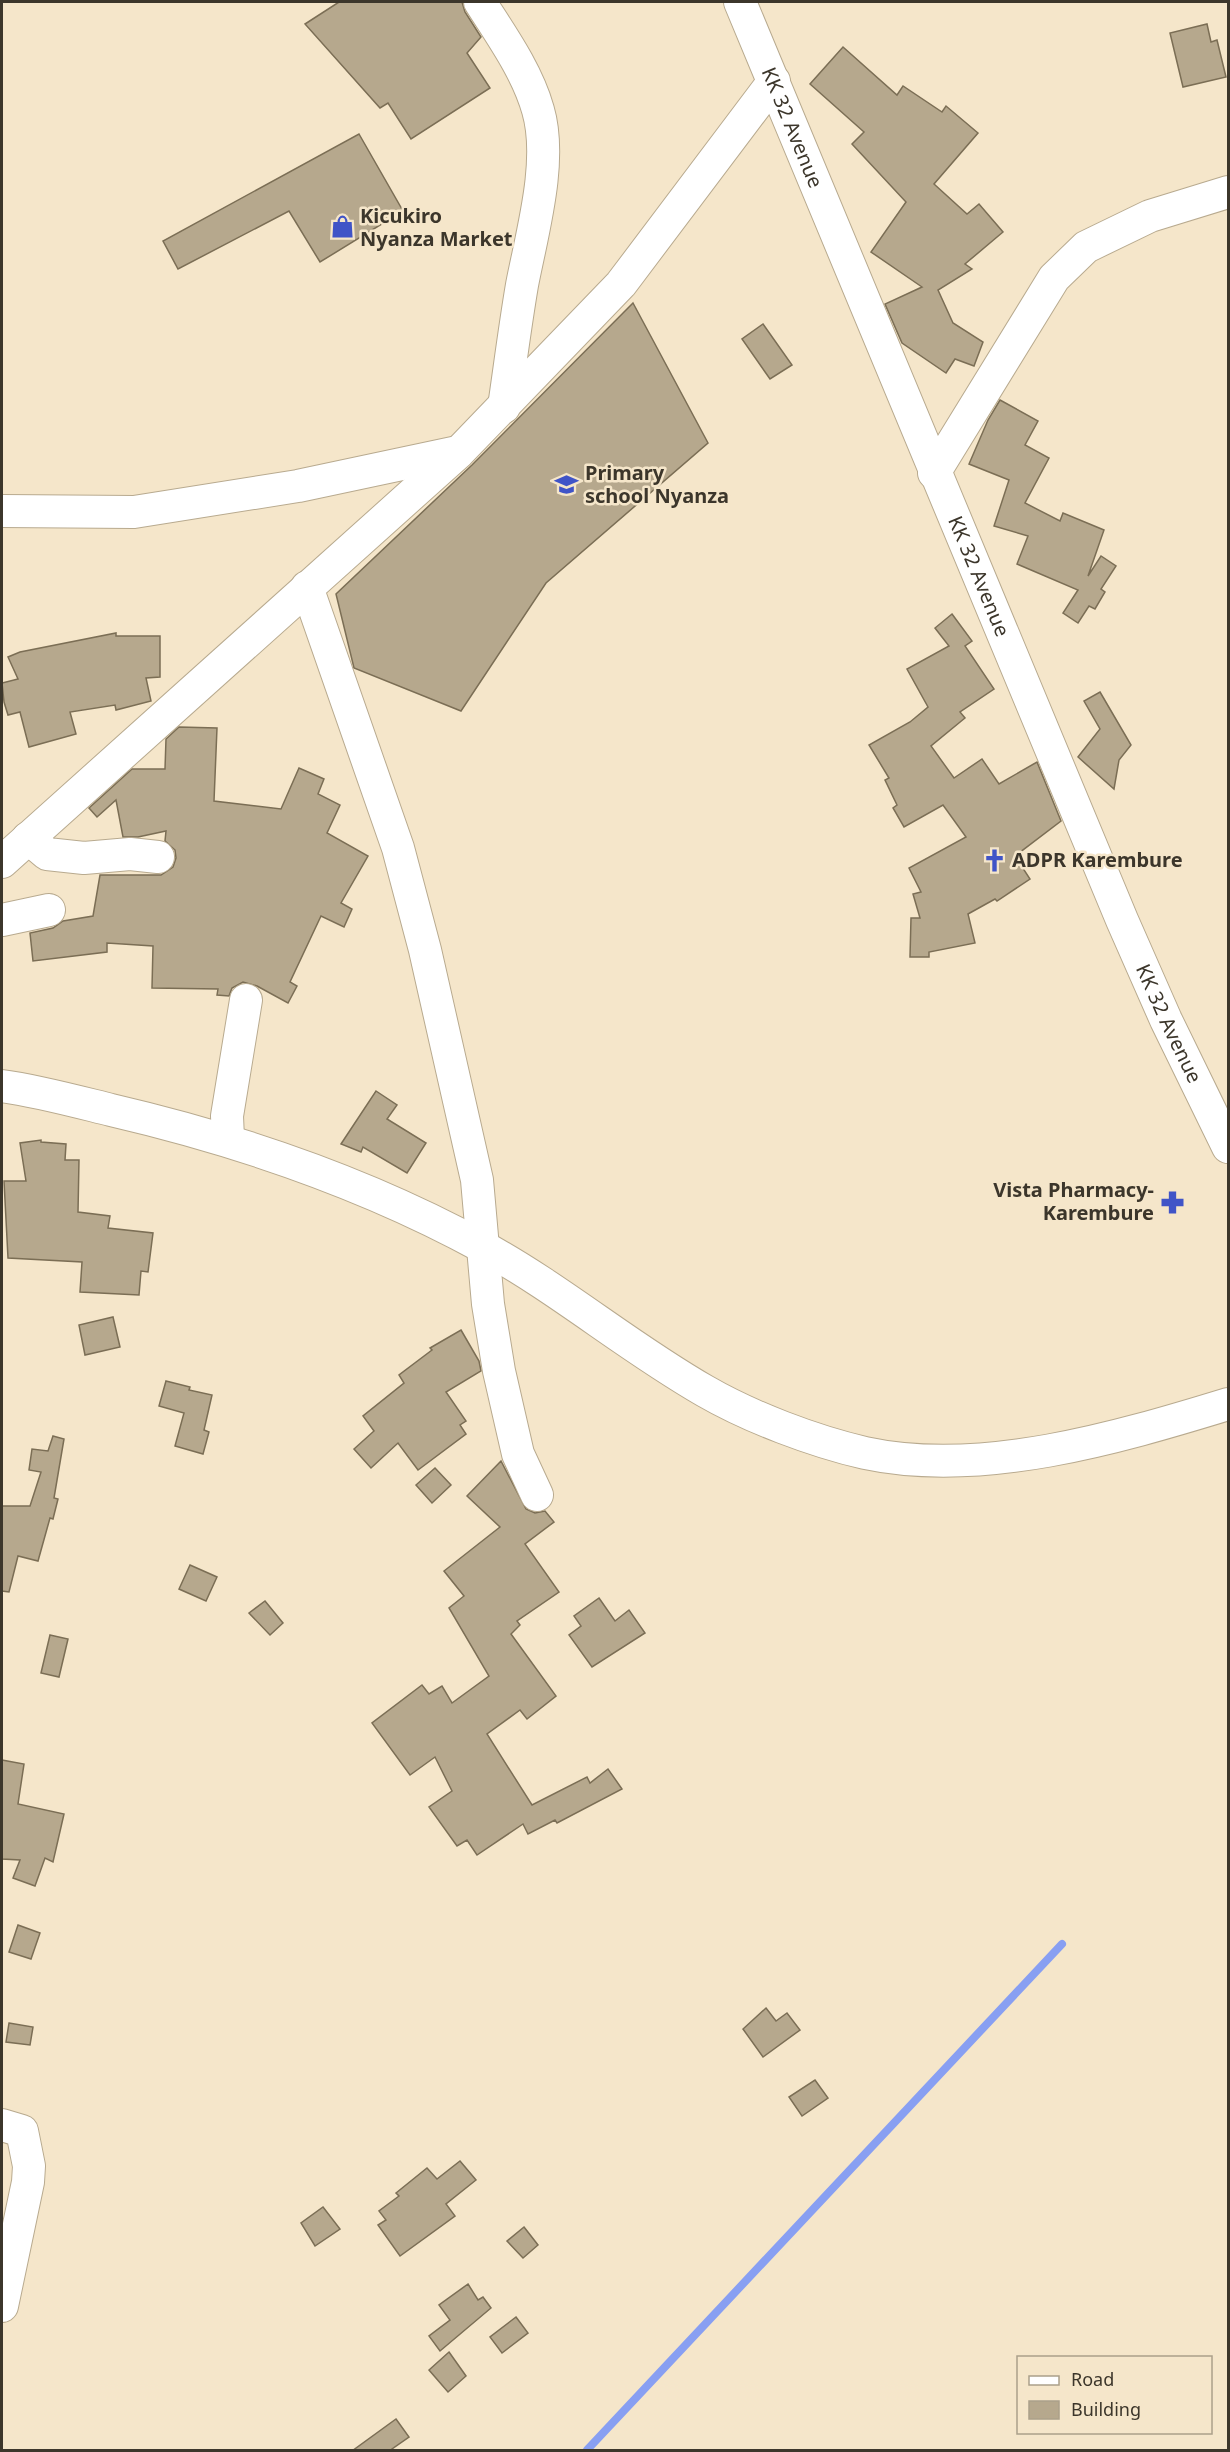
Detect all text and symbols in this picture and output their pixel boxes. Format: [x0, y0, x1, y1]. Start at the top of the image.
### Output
street label: KK 32 Avenue [756, 63, 830, 192]
place label: Kicukiro Nyanza Market [360, 202, 513, 252]
shop icon: Kicukiro Nyanza Market [329, 214, 355, 240]
place label: Primary school Nyanza [585, 459, 729, 509]
school or university icon: Primary school Nyanza [554, 472, 580, 498]
street label: KK 32 Avenue [942, 512, 1017, 641]
place label: ADPR Karembure [1012, 846, 1183, 873]
church icon: ADPR Karembure [981, 847, 1007, 873]
street label: KK 32 Avenue [1130, 960, 1209, 1087]
place label: Vista Pharmacy- Karembure [993, 1176, 1154, 1226]
pharmacy icon: Vista Pharmacy- Karembure [1159, 1189, 1185, 1215]
legend [1017, 2356, 1212, 2434]
text: Road [1071, 2367, 1114, 2391]
text: Building [1071, 2397, 1141, 2421]

